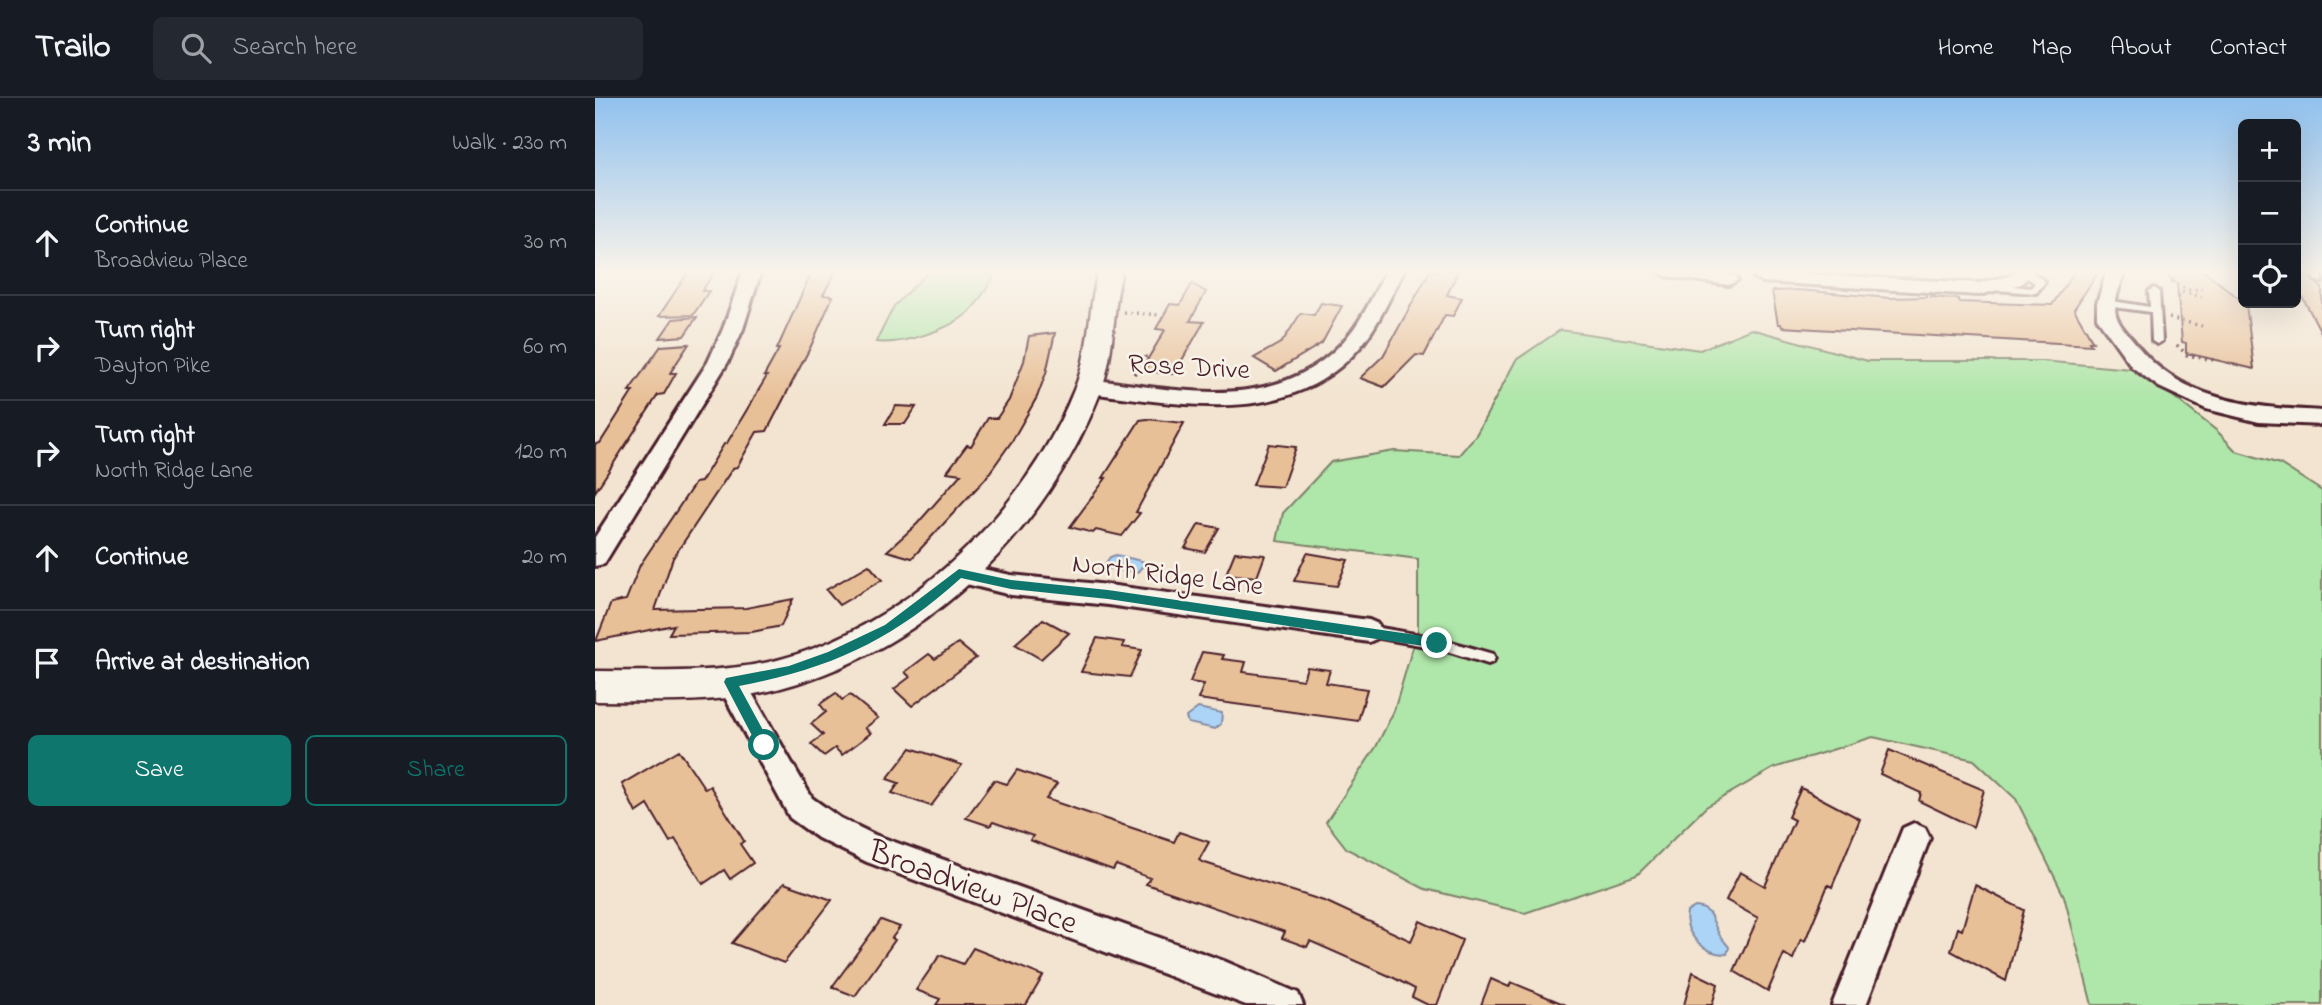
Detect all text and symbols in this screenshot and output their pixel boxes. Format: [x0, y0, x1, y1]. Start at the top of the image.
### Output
search box [153, 17, 643, 80]
text: Trailo [35, 24, 111, 72]
icon: search [177, 29, 215, 67]
text: Search here [233, 29, 357, 67]
text: Home [1938, 31, 1994, 66]
text: Map [2032, 31, 2072, 66]
text: About [2110, 31, 2172, 66]
text: Contact [2210, 31, 2287, 66]
map controls [2238, 119, 2301, 308]
button: + [2238, 119, 2301, 182]
text: 3 min [28, 122, 91, 166]
text: Walk · 230 m [452, 127, 567, 160]
button: − [2238, 182, 2301, 245]
text: Continue [95, 207, 188, 245]
icon: ahead [28, 224, 66, 262]
text: 30 m [524, 226, 567, 259]
text: Broadview Place [95, 245, 248, 278]
button: locate [2238, 245, 2301, 308]
text: Turn right [95, 312, 195, 350]
icon: right [28, 329, 66, 367]
text: 60 m [523, 331, 567, 364]
street label: Rose Drive [1127, 345, 1251, 392]
text: Dayton Pike [95, 350, 210, 383]
text: Turn right [95, 417, 195, 455]
icon: right [28, 434, 66, 472]
text: 120 m [515, 436, 567, 469]
text: North Ridge Lane [95, 455, 253, 488]
icon: ahead [28, 539, 66, 577]
text: Continue [95, 539, 188, 577]
text: 20 m [522, 541, 567, 574]
street label: North Ridge Lane [1070, 544, 1266, 609]
route end [1421, 627, 1452, 658]
icon: arrive [28, 644, 66, 682]
text: Arrive at destination [95, 644, 310, 682]
route start [748, 729, 779, 760]
button: Save [28, 735, 291, 806]
button: Share [305, 735, 567, 806]
street label: Broadview Place [860, 828, 1084, 949]

